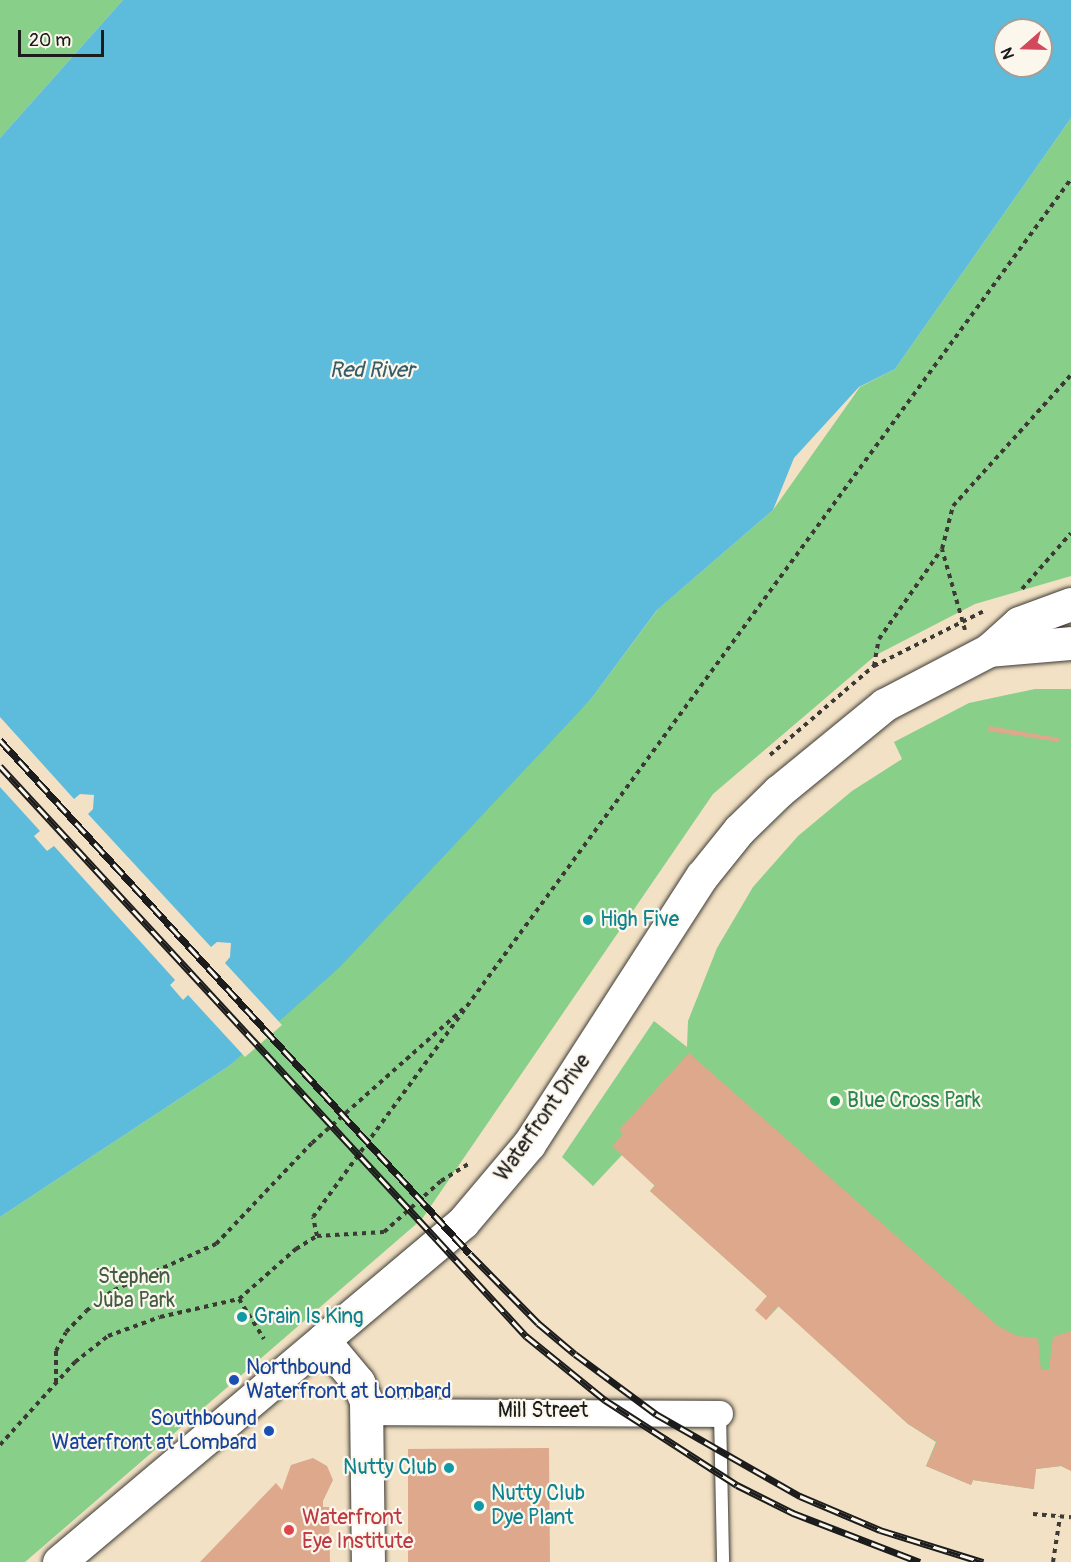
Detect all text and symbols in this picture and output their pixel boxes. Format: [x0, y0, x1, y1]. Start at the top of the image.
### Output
scale bar [21, 18, 106, 56]
north arrow [993, 18, 1053, 78]
text: 20 m [29, 29, 71, 52]
text: N [997, 45, 1019, 62]
water label: Red River [329, 358, 415, 384]
place label: High Five [600, 907, 679, 933]
marker: High Five [581, 913, 595, 927]
street label: Waterfront Drive [490, 1050, 596, 1186]
place label: Blue Cross Park [847, 1088, 981, 1114]
marker: Blue Cross Park [828, 1094, 842, 1108]
park label: Stephen Juba Park [93, 1264, 175, 1314]
place label: Grain Is King [254, 1304, 364, 1330]
marker: Grain Is King [235, 1310, 249, 1324]
place label: Northbound Waterfront at Lombard [246, 1355, 451, 1405]
marker: Northbound Waterfront at Lombard [227, 1373, 241, 1387]
street label: Mill Street [498, 1398, 588, 1424]
place label: Southbound Waterfront at Lombard [52, 1406, 257, 1456]
marker: Southbound Waterfront at Lombard [262, 1424, 276, 1438]
place label: Nutty Club [343, 1455, 437, 1481]
marker: Nutty Club [442, 1461, 456, 1475]
place label: Nutty Club Dye Plant [491, 1481, 585, 1531]
marker: Nutty Club Dye Plant [472, 1499, 486, 1513]
place label: Waterfront Eye Institute [302, 1505, 413, 1555]
marker: Waterfront Eye Institute [280, 1521, 298, 1539]

